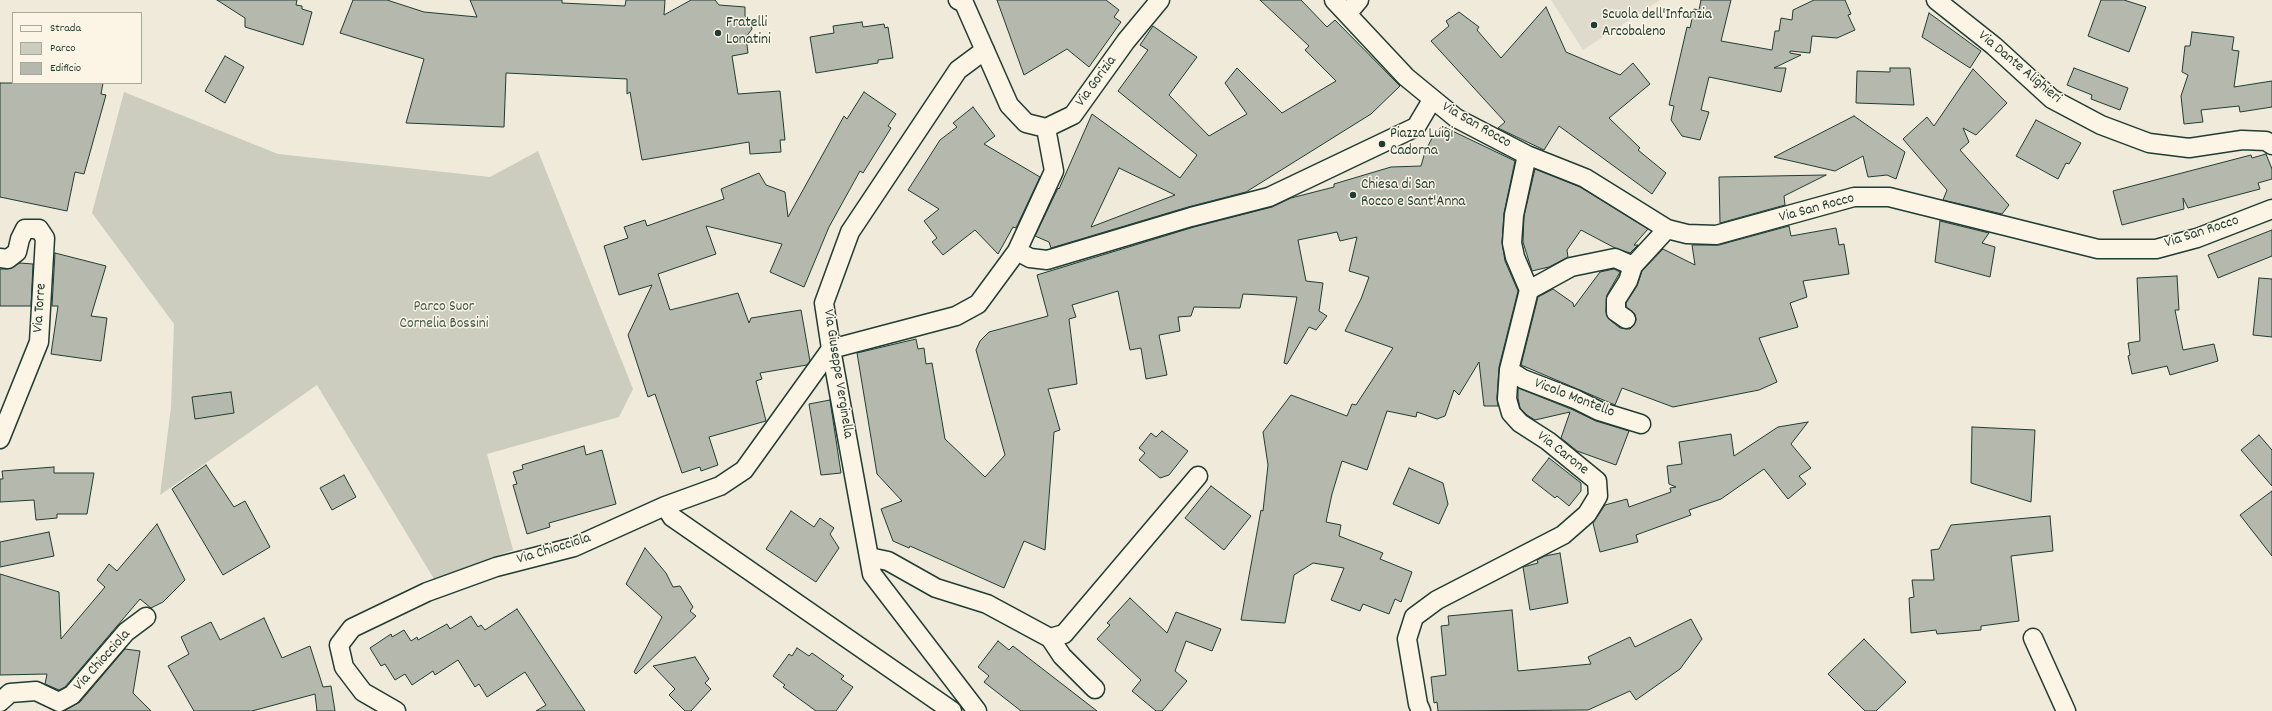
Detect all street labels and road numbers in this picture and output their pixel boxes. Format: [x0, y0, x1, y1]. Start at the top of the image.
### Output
street label: Via Dante Alighieri [1974, 28, 2064, 108]
street label: Via Gorizia [1073, 53, 1121, 111]
street label: Via San Rocco [1438, 99, 1514, 153]
street label: Via San Rocco [1777, 190, 1857, 228]
street label: Via San Rocco [2163, 213, 2241, 253]
street label: Via Torre [30, 283, 52, 333]
street label: Via Giuseppe Verginella [818, 308, 856, 440]
street label: Vicolo Montello [1531, 375, 1617, 423]
street label: Via Carone [1533, 428, 1591, 480]
street label: Via Chiocciola [515, 530, 593, 570]
street label: Via Chiocciola [71, 627, 135, 695]

